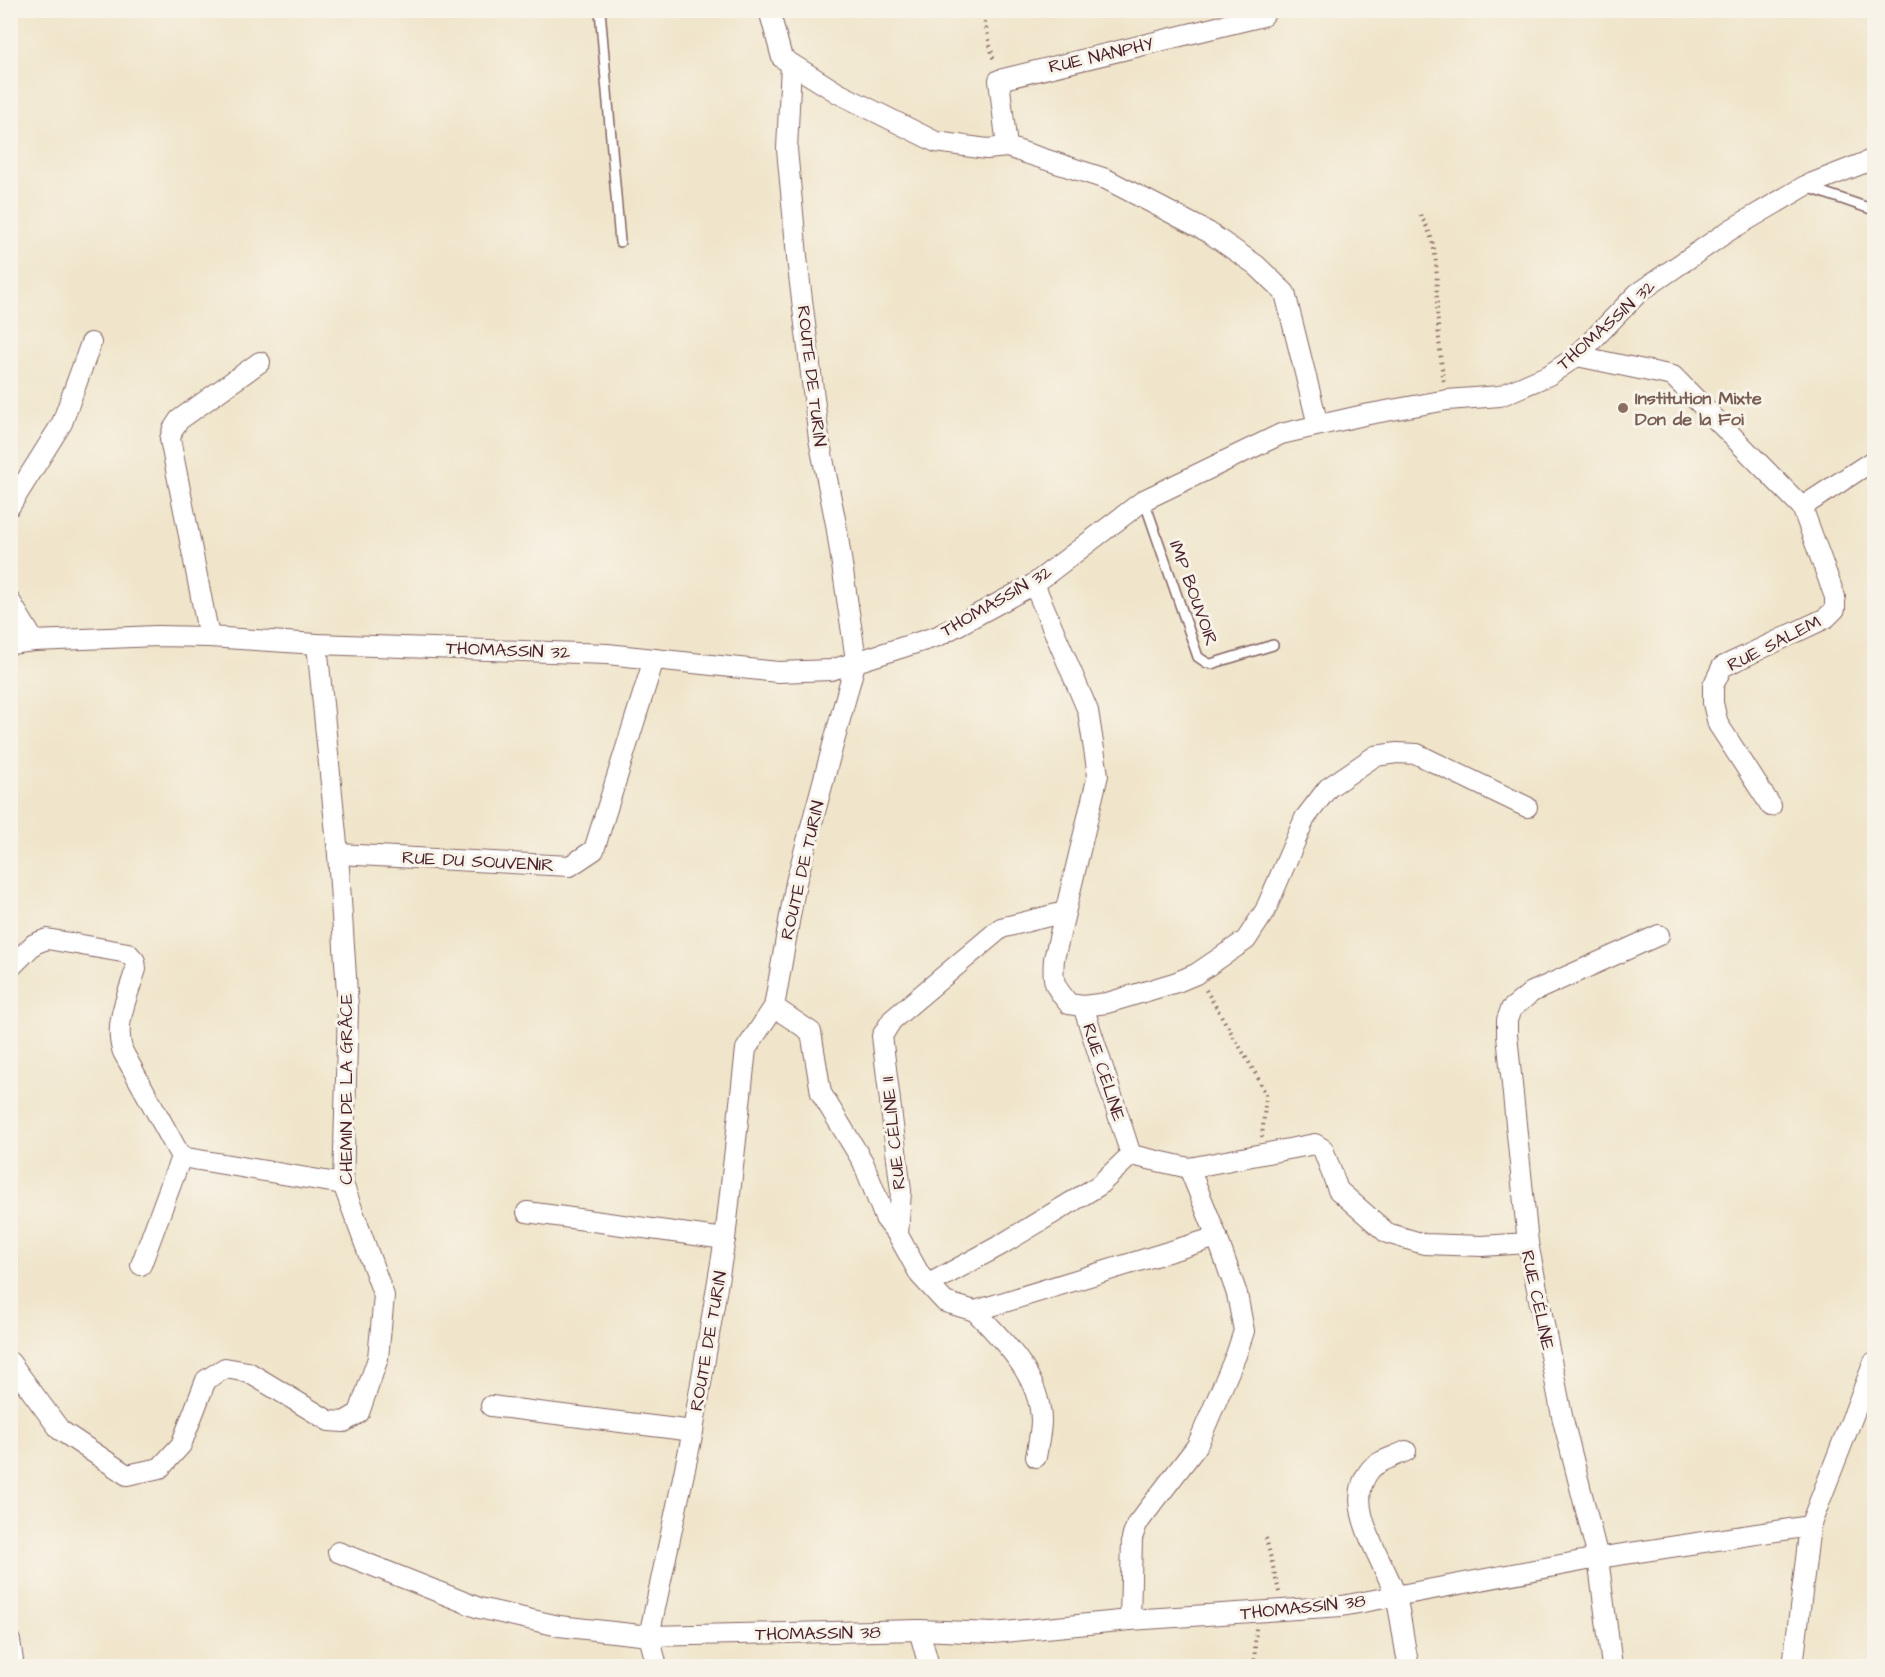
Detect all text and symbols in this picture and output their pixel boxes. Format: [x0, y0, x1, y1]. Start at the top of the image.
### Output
street label: RUE NANPHY [1046, 31, 1156, 80]
street label: THOMASSIN 32 [1552, 274, 1661, 376]
street label: ROUTE DE TURIN [790, 304, 833, 448]
place label: Institution Mixte Don de la Foi [1635, 386, 1762, 432]
marker: Institution Mixte Don de la Foi [1616, 401, 1630, 415]
street label: IMP BOUVOIR [1163, 537, 1224, 649]
street label: THOMASSIN 32 [936, 559, 1057, 643]
street label: RUE SALEM [1723, 609, 1825, 678]
street label: THOMASSIN 32 [445, 636, 571, 665]
street label: ROUTE DE TURIN [774, 798, 831, 942]
street label: RUE DU SOUVENIR [401, 845, 555, 878]
street label: CHEMIN DE LA GRÂCE [334, 993, 359, 1185]
street label: RUE CÉLINE [1076, 1020, 1131, 1125]
street label: RUE CÉLINE II [875, 1075, 912, 1191]
street label: RUE CÉLINE [1515, 1248, 1560, 1353]
street label: ROUTE DE TURIN [684, 1269, 733, 1413]
street label: THOMASSIN 38 [1239, 1588, 1367, 1627]
street label: THOMASSIN 38 [755, 1620, 881, 1647]

